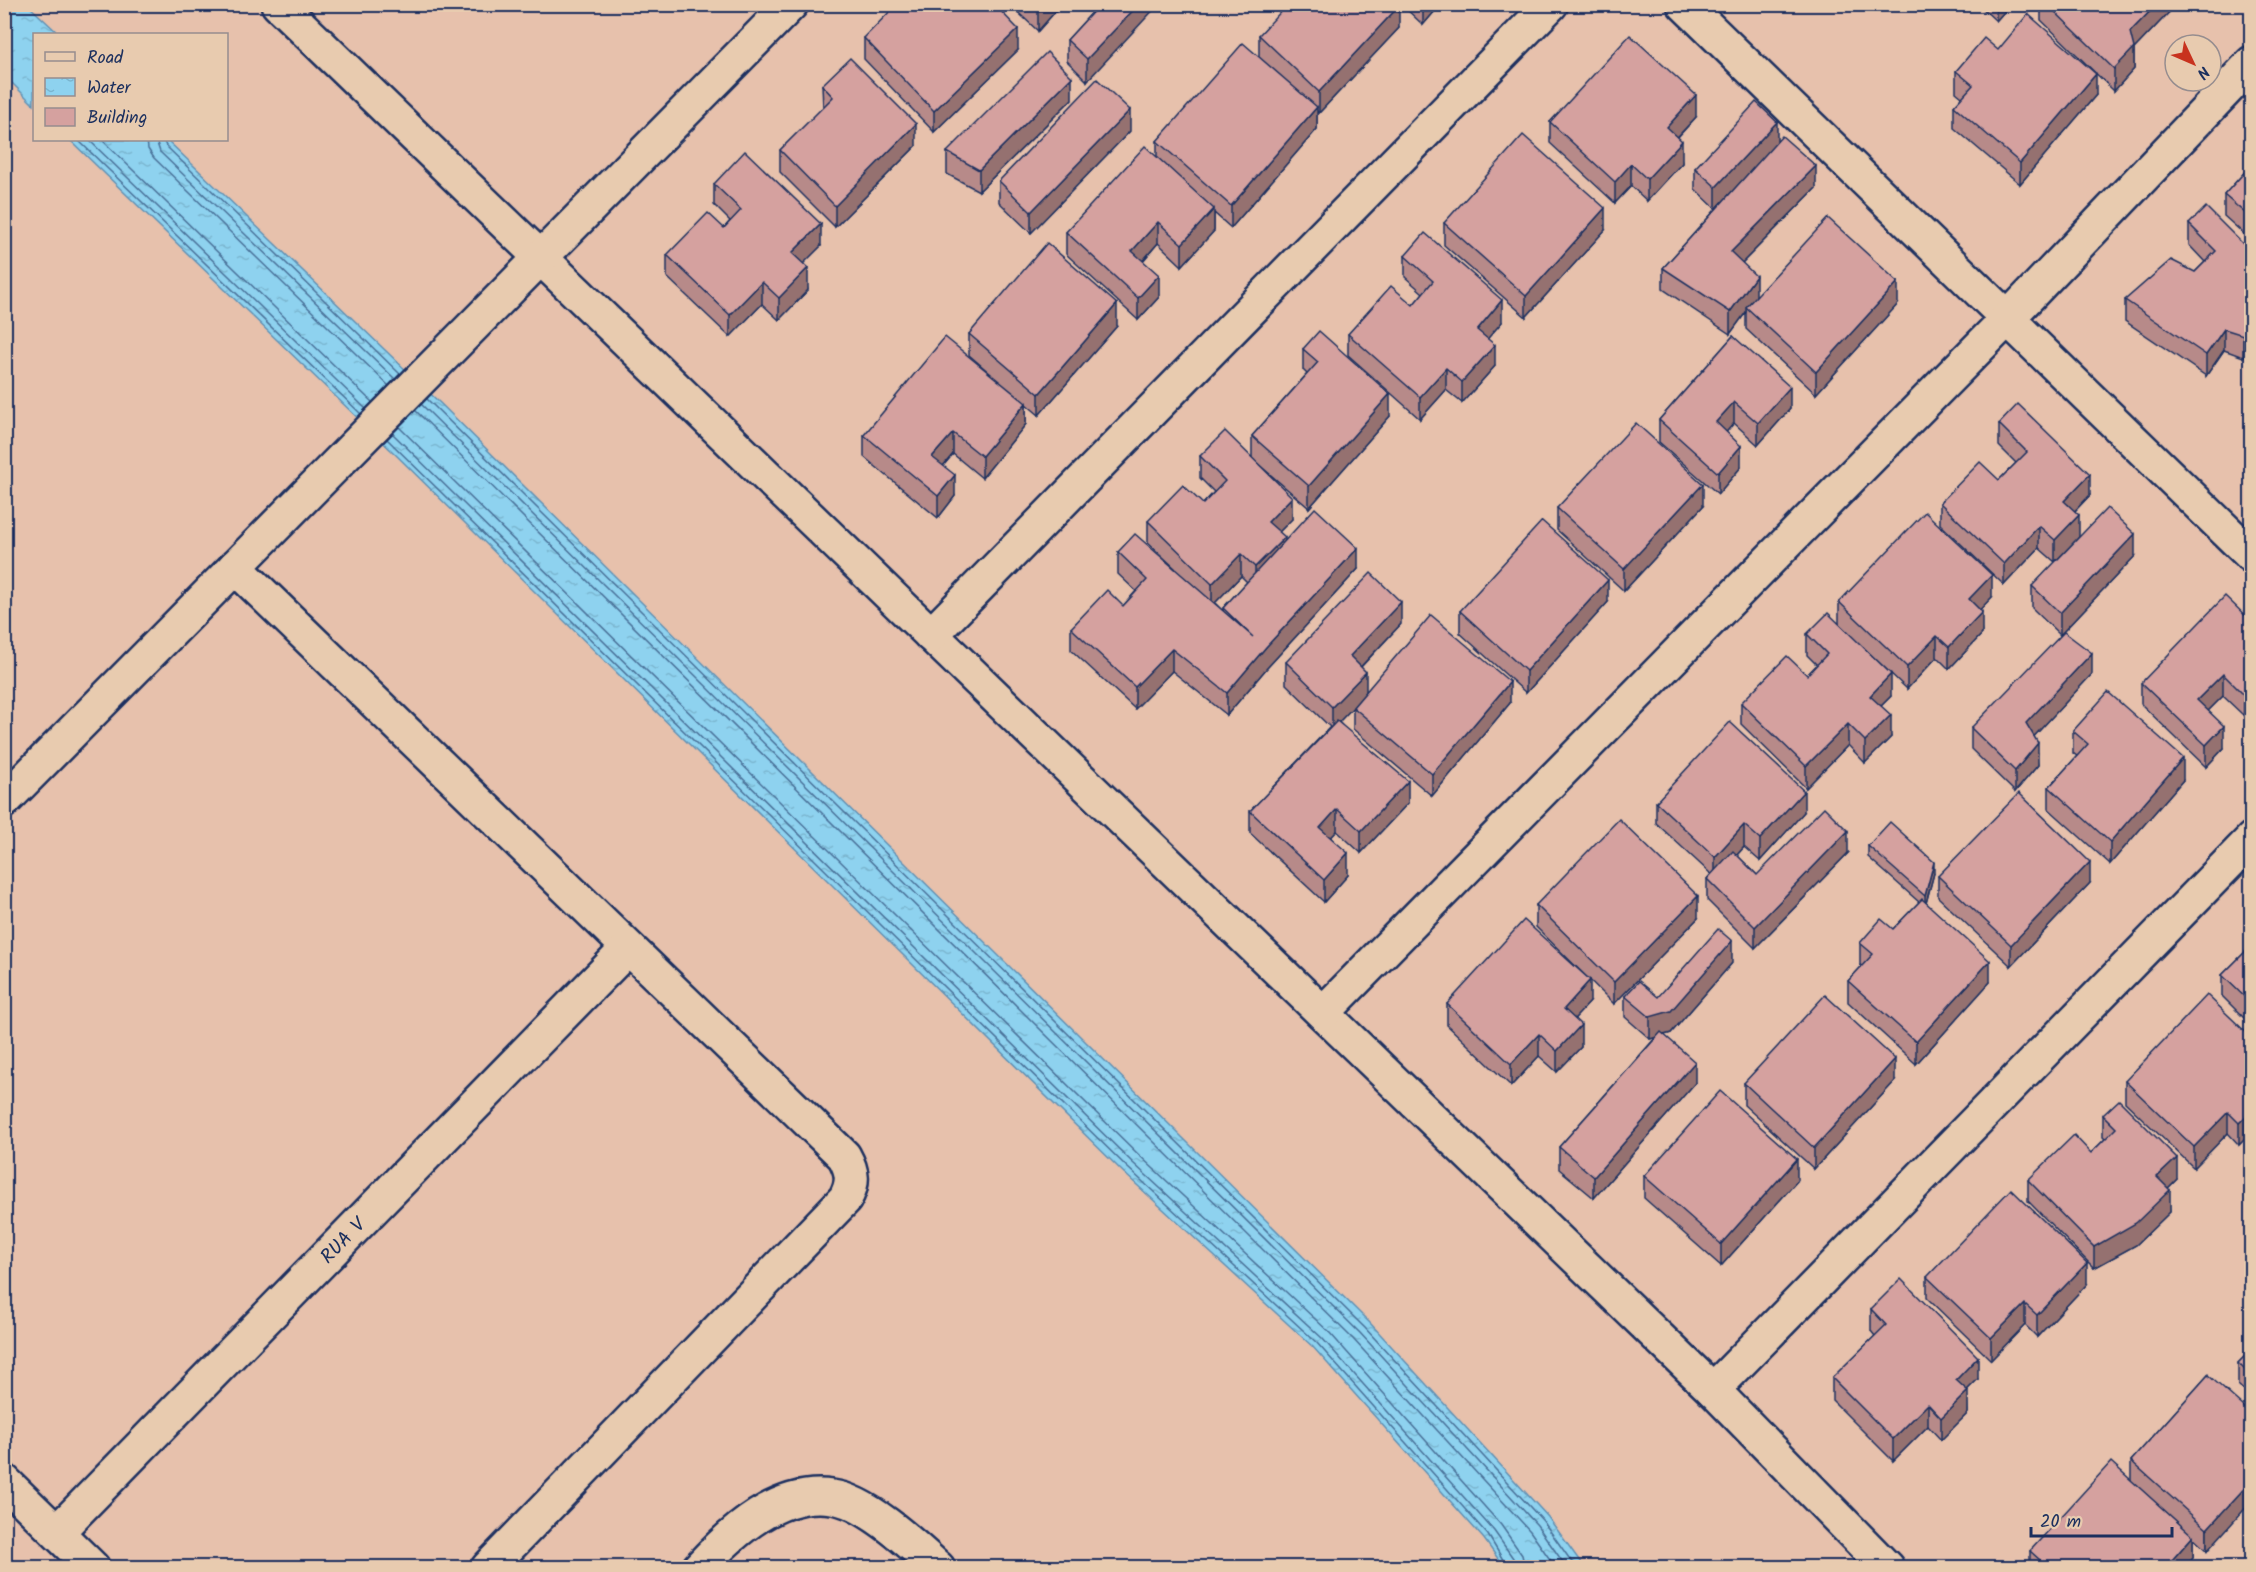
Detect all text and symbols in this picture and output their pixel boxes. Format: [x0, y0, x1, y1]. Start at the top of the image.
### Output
legend [33, 33, 228, 141]
north arrow [2163, 33, 2223, 93]
text: Road [87, 44, 124, 73]
text: N [2190, 60, 2215, 85]
text: Water [87, 74, 132, 103]
text: Building [87, 104, 147, 133]
street label: RUA V [313, 1210, 375, 1272]
scale bar [2031, 1500, 2172, 1538]
text: 20 m [2040, 1508, 2081, 1537]

